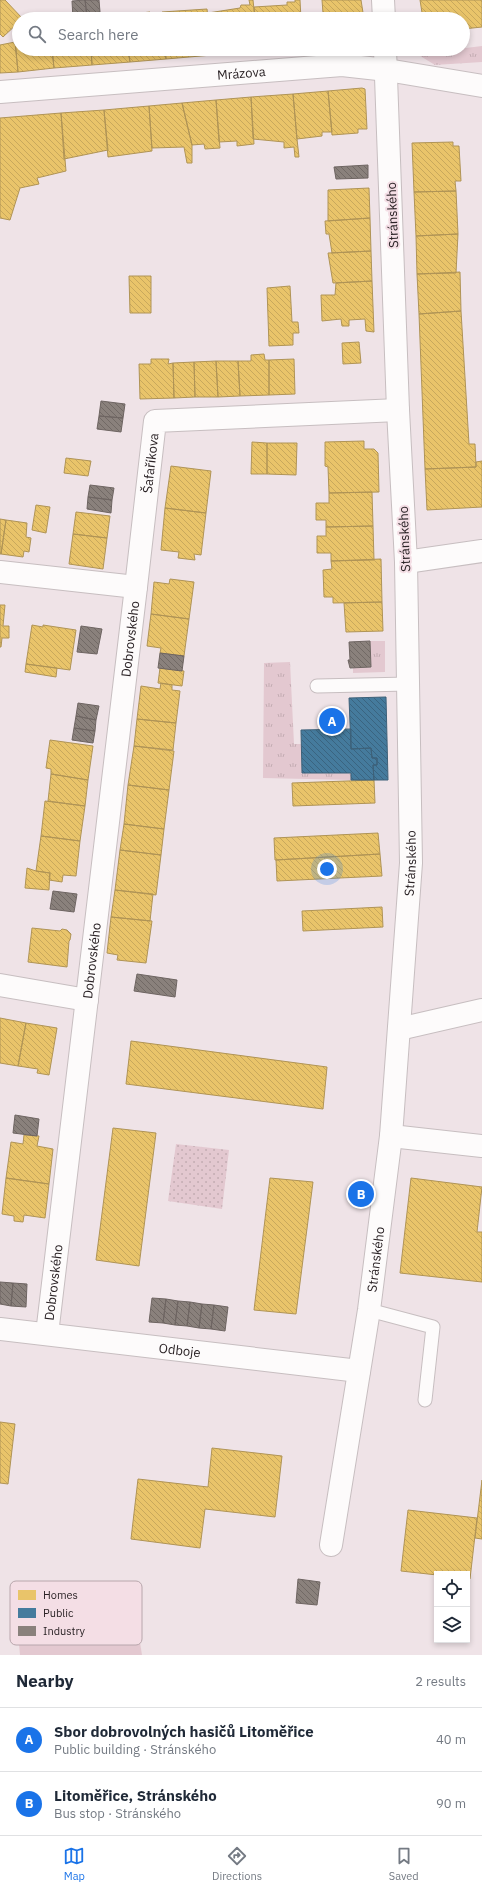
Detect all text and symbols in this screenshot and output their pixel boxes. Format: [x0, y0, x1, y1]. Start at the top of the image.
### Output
search box [12, 12, 470, 56]
icon: search [26, 23, 48, 45]
text: Search here [58, 25, 138, 44]
street label: Mrázova [216, 63, 266, 84]
street label: Stránského [383, 182, 402, 248]
street label: Šafaříkova [139, 432, 163, 494]
street label: Stránského [395, 506, 414, 572]
street label: Dobrovského [117, 600, 143, 678]
pin: A [319, 706, 345, 736]
street label: Stránského [401, 830, 420, 897]
your location [317, 859, 337, 879]
street label: Dobrovského [79, 922, 105, 1000]
pin: B [348, 1179, 374, 1209]
street label: Stránského [363, 1226, 388, 1293]
street label: Dobrovského [41, 1243, 67, 1321]
street label: Odboje [158, 1340, 202, 1361]
map controls [434, 1571, 470, 1643]
button: locate [434, 1571, 470, 1607]
legend [10, 1581, 142, 1645]
text: Homes [43, 1588, 78, 1602]
text: Public [43, 1606, 74, 1620]
button: layers [434, 1607, 470, 1643]
text: Industry [43, 1624, 86, 1638]
text: Nearby [16, 1670, 74, 1692]
text: 2 results [415, 1673, 466, 1690]
text: Sbor dobrovolných hasičů Litoměřice [54, 1722, 314, 1741]
text: A [25, 1731, 33, 1748]
text: 40 m [436, 1731, 466, 1748]
text: Public building · Stránského [54, 1741, 216, 1758]
text: Litoměřice, Stránského [54, 1786, 217, 1805]
text: B [25, 1795, 33, 1812]
text: 90 m [436, 1795, 466, 1812]
text: Bus stop · Stránského [54, 1805, 181, 1822]
tab: Map [63, 1845, 85, 1883]
tab: Directions [212, 1845, 262, 1883]
tab: Saved [389, 1845, 419, 1883]

